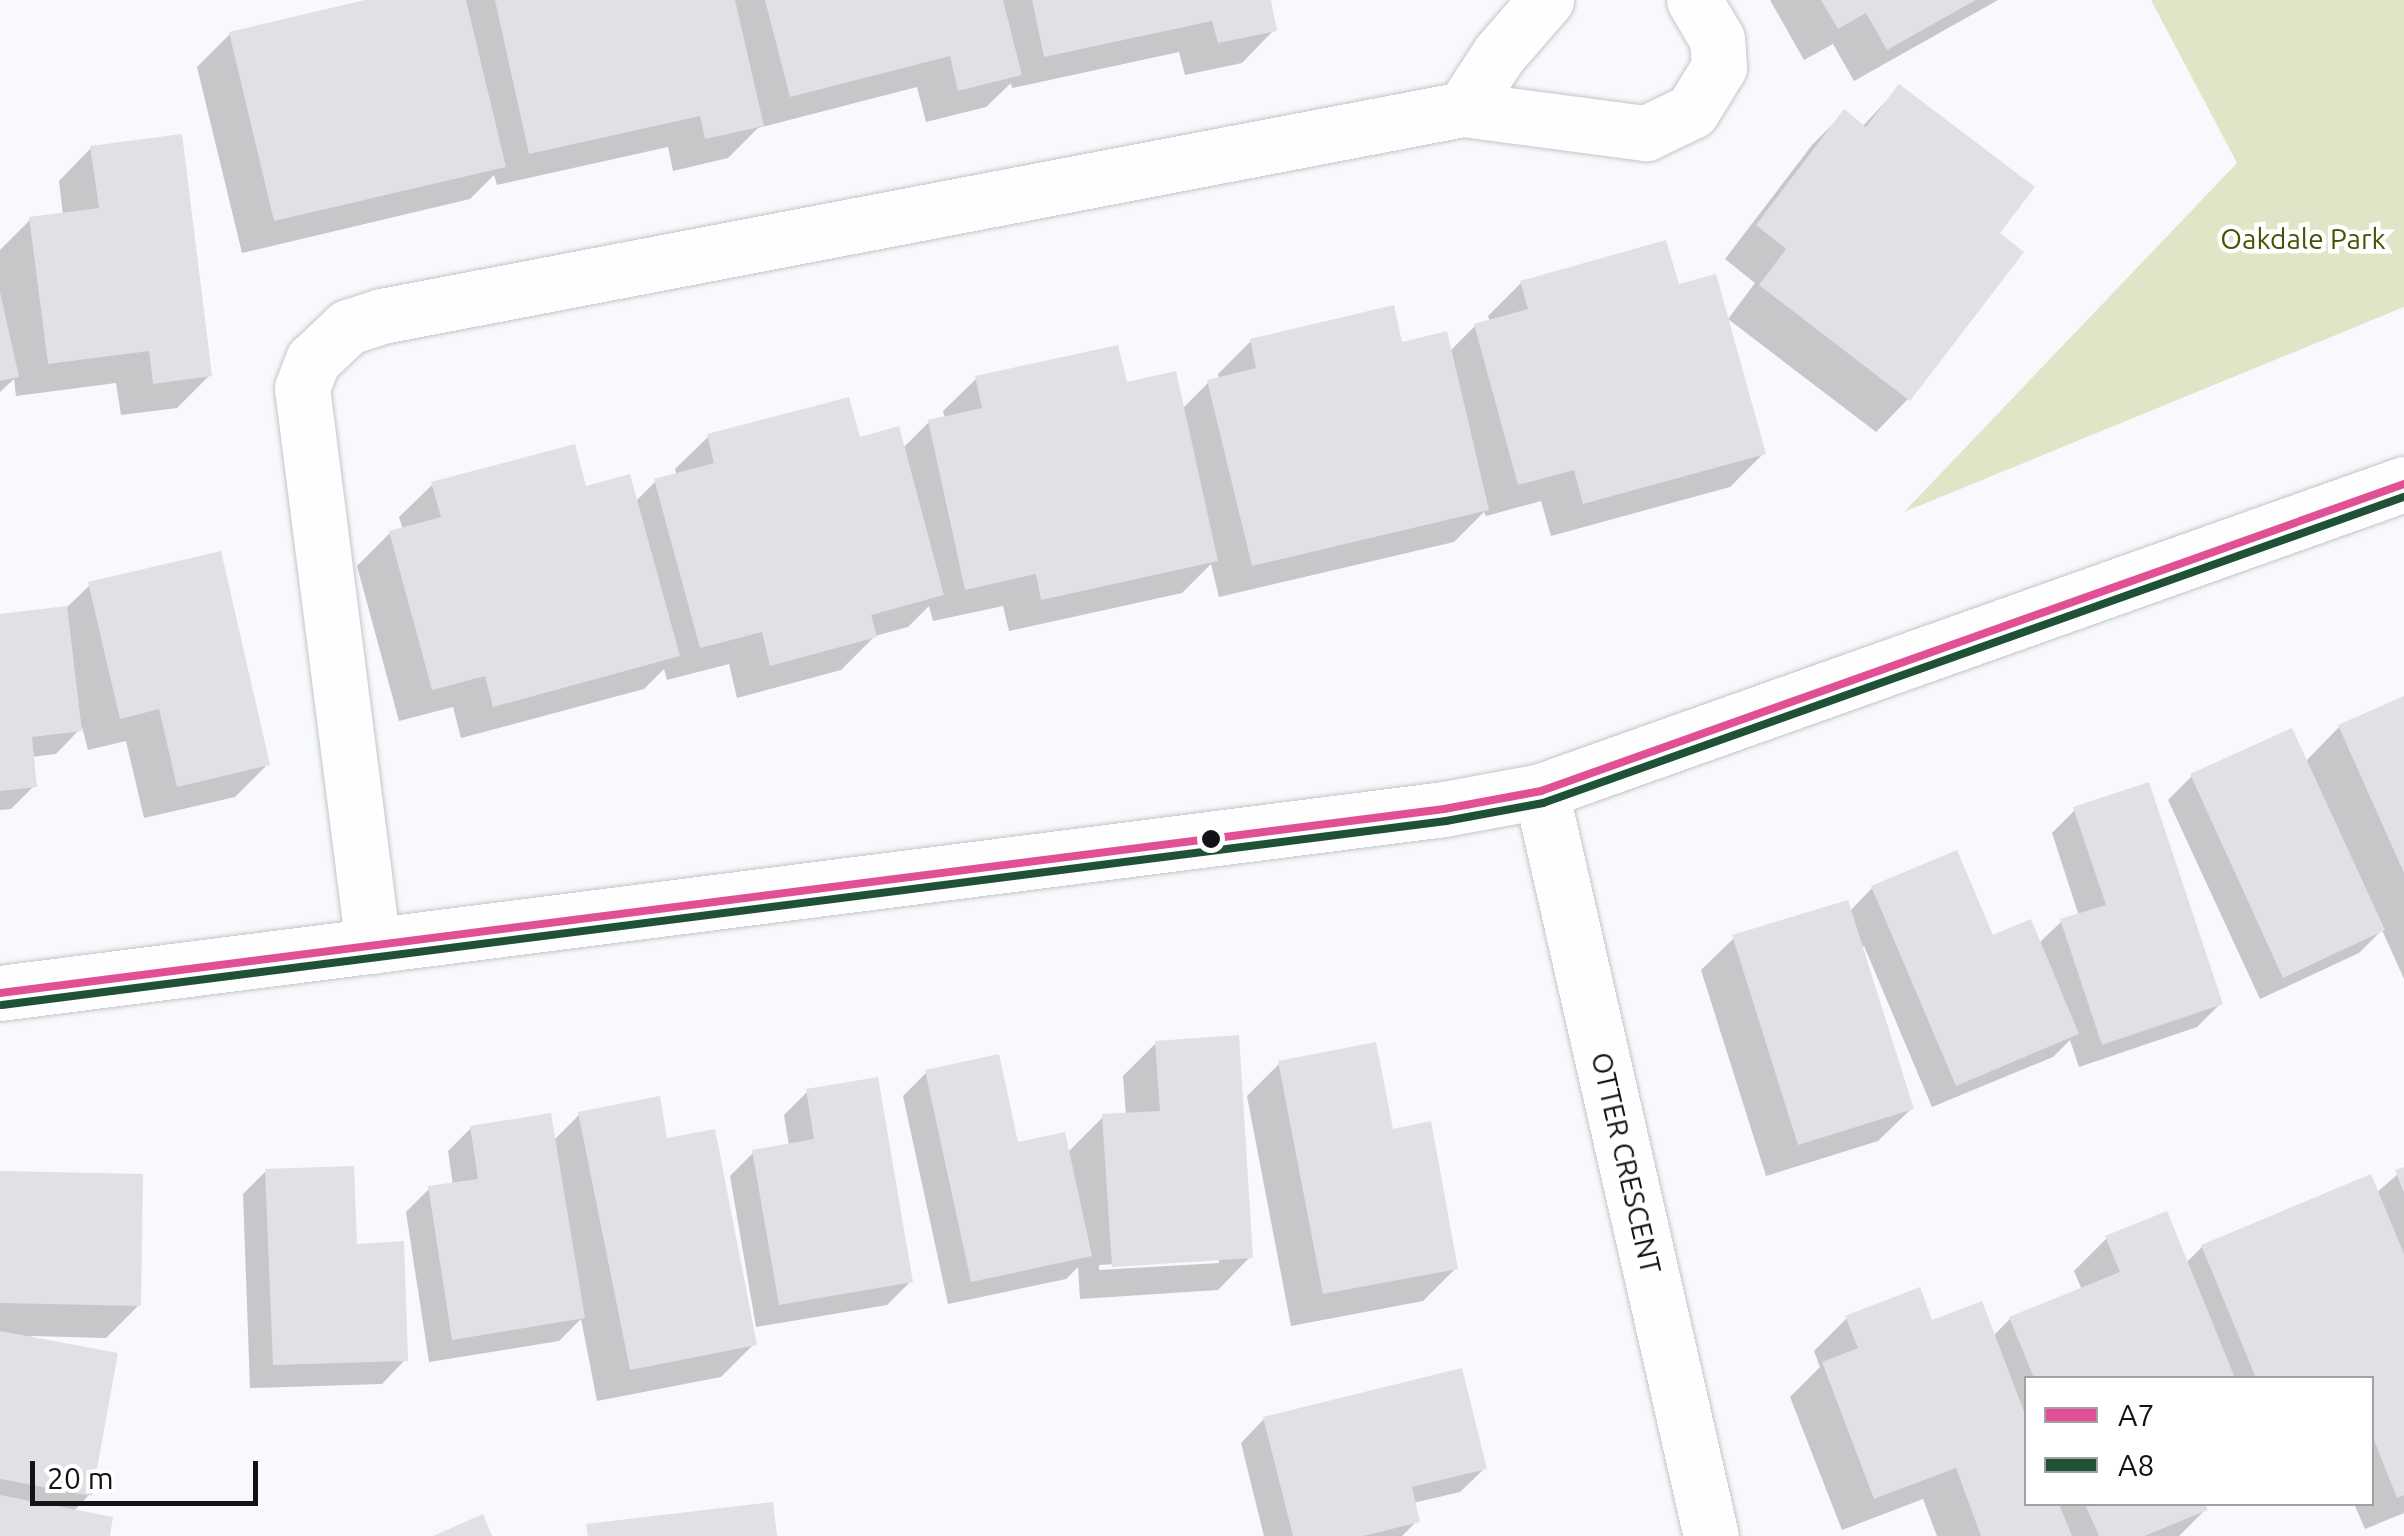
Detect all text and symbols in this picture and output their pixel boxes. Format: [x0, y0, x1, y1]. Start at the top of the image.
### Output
park label: Oakdale Park [2220, 222, 2386, 256]
unlabelled marker [1201, 829, 1221, 849]
street label: OTTER CRESCENT [1584, 1049, 1668, 1277]
legend [2024, 1376, 2374, 1506]
text: A7 [2118, 1398, 2154, 1432]
scale bar [35, 1441, 262, 1503]
text: A8 [2118, 1448, 2154, 1482]
text: 20 m [47, 1461, 114, 1495]

